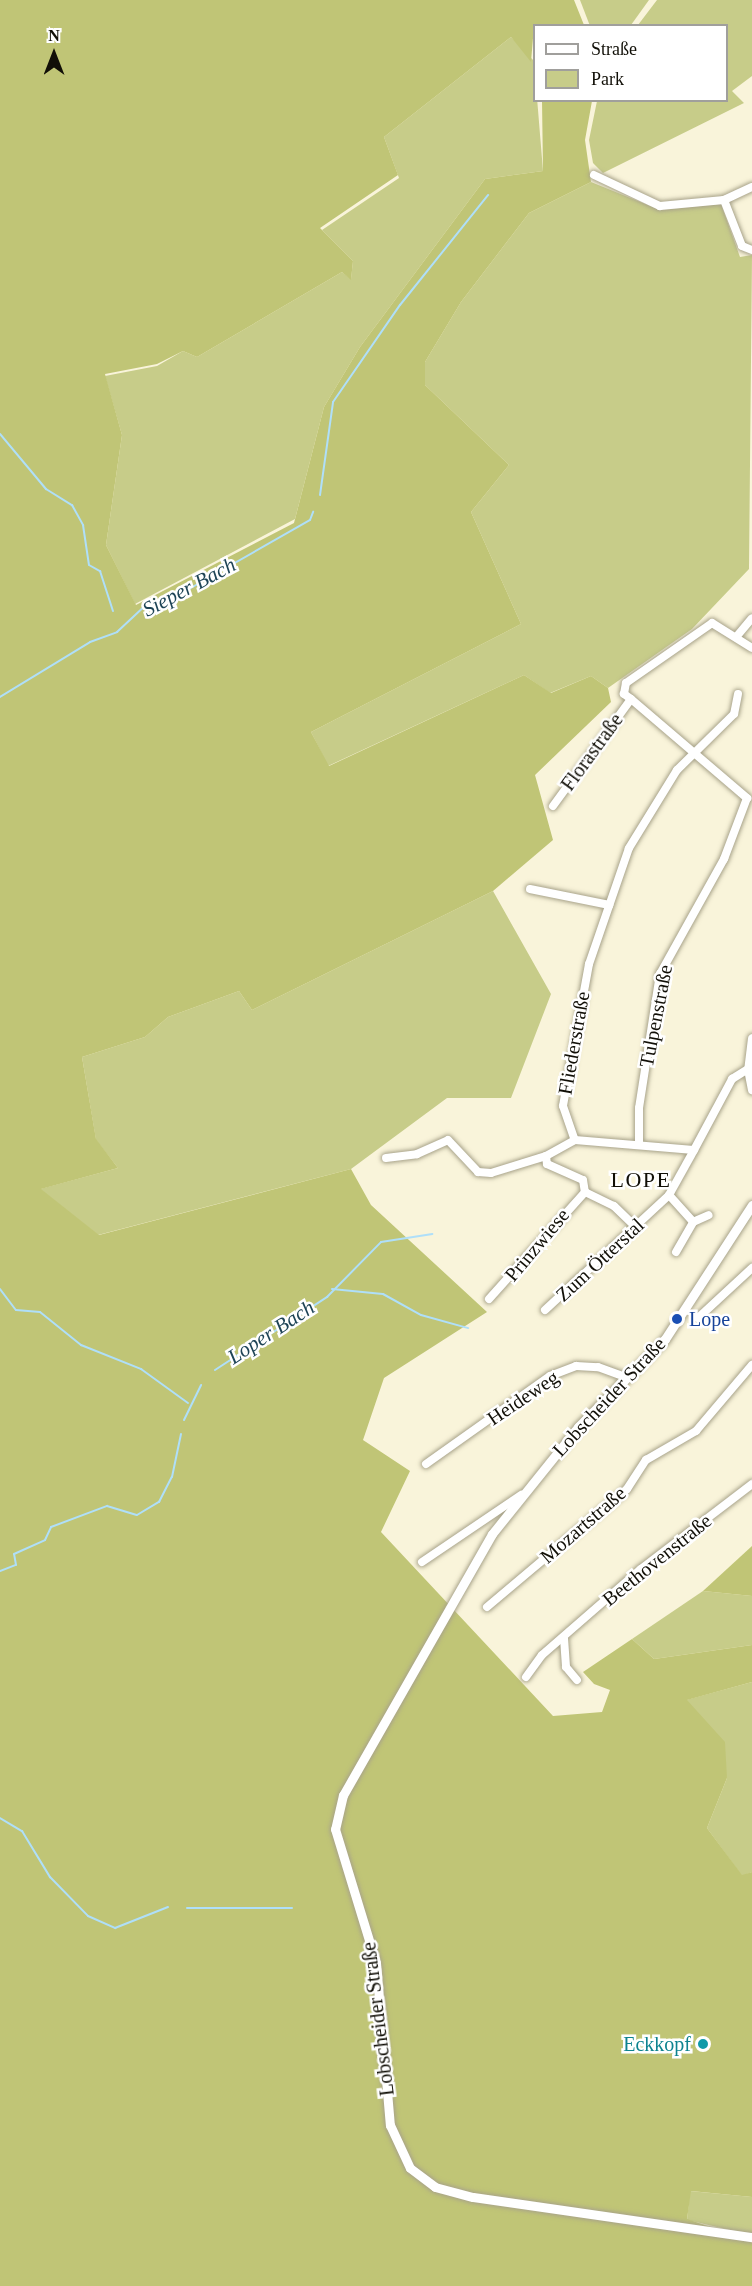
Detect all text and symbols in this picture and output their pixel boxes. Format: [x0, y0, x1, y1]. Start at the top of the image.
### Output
north arrow [24, 24, 84, 84]
legend [533, 24, 728, 102]
text: N [48, 27, 60, 44]
text: Straße [591, 39, 637, 59]
text: Park [591, 69, 624, 89]
water label: Sieper Bach [138, 552, 240, 622]
street label: Florastraße [556, 709, 628, 795]
street label: Tulpenstraße [634, 963, 678, 1069]
street label: Fliederstraße [553, 990, 595, 1096]
district label: LOPE [610, 1167, 672, 1193]
street label: Prinzwiese [500, 1204, 574, 1286]
street label: Zum Ötterstal [551, 1213, 649, 1307]
water label: Loper Bach [223, 1295, 319, 1369]
place label: Lope [689, 1307, 730, 1331]
marker: Lope [670, 1312, 684, 1326]
street label: Lobscheider Straße [547, 1332, 671, 1462]
street label: Heideweg [483, 1365, 563, 1431]
street label: Mozartstraße [535, 1481, 631, 1569]
street label: Beethovenstraße [598, 1509, 716, 1611]
street label: Lobscheider Straße [357, 1941, 399, 2097]
place label: Eckkopf [623, 2032, 691, 2056]
marker: Eckkopf [696, 2037, 710, 2051]

